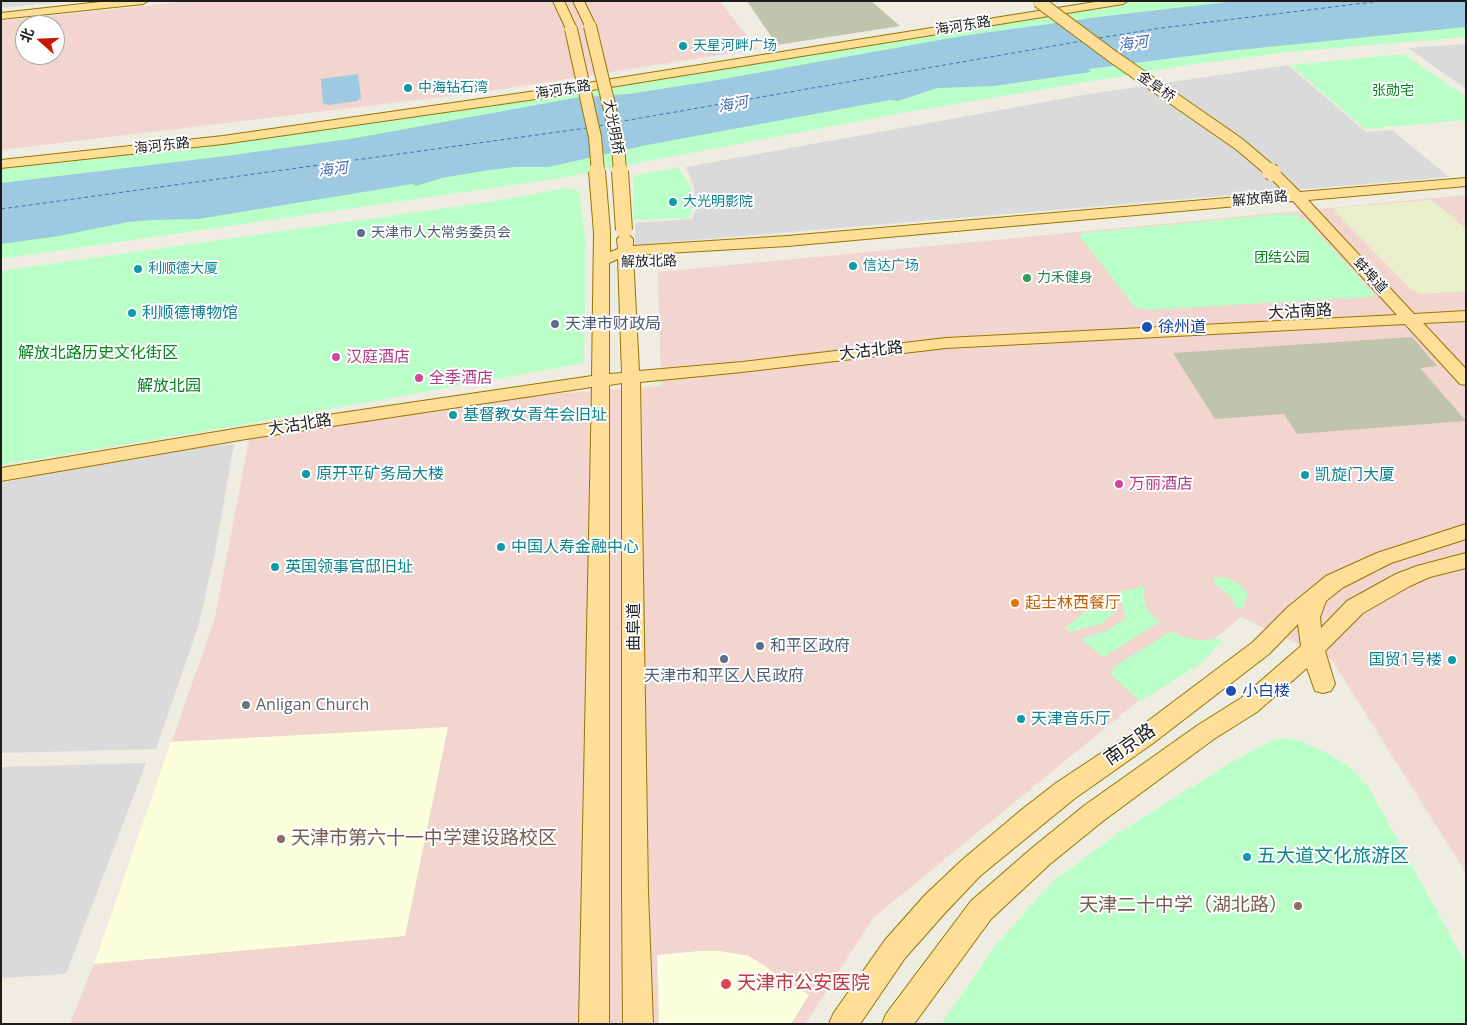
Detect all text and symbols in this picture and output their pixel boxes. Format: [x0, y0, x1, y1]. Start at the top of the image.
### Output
street label: 海河东路 [934, 13, 992, 39]
north arrow [15, 15, 65, 65]
text: 北 [15, 25, 38, 45]
water label: 海河 [1117, 33, 1149, 55]
place label: 天星河畔广场 [693, 38, 777, 54]
marker: 天星河畔广场 [677, 40, 689, 52]
street label: 金阜桥 [1134, 68, 1178, 106]
street label: 海河东路 [534, 77, 592, 103]
place label: 中海钻石湾 [418, 80, 488, 96]
marker: 中海钻石湾 [402, 82, 414, 94]
park label: 张勋宅 [1372, 83, 1414, 99]
water label: 海河 [717, 94, 749, 116]
street label: 大光明桥 [599, 98, 627, 156]
street label: 海河东路 [133, 135, 191, 157]
water label: 海河 [317, 159, 349, 181]
street label: 解放南路 [1231, 188, 1289, 210]
place label: 大光明影院 [683, 194, 753, 210]
marker: 大光明影院 [667, 196, 679, 208]
place label: 天津市人大常务委员会 [371, 225, 511, 241]
marker: 天津市人大常务委员会 [355, 227, 367, 239]
park label: 团结公园 [1254, 250, 1310, 266]
street label: 解放北路 [621, 253, 677, 271]
street label: 蚌埠道 [1350, 255, 1390, 297]
place label: 信达广场 [863, 258, 919, 274]
marker: 信达广场 [847, 260, 859, 272]
place label: 利顺德大厦 [148, 261, 218, 277]
marker: 利顺德大厦 [132, 263, 144, 275]
place label: 力禾健身 [1037, 270, 1093, 286]
marker: 力禾健身 [1021, 272, 1033, 284]
street label: 大沽南路 [1268, 301, 1332, 323]
place label: 利顺德博物馆 [142, 303, 238, 323]
marker: 利顺德博物馆 [126, 307, 138, 319]
place label: 天津市财政局 [565, 314, 661, 334]
place label: 徐州道 [1158, 317, 1206, 337]
marker: 天津市财政局 [549, 318, 561, 330]
marker: 徐州道 [1140, 320, 1154, 334]
street label: 大沽北路 [838, 338, 904, 364]
park label: 解放北路历史文化街区 [18, 343, 178, 363]
place label: 汉庭酒店 [346, 347, 410, 367]
marker: 汉庭酒店 [330, 351, 342, 363]
place label: 全季酒店 [429, 368, 493, 388]
marker: 全季酒店 [413, 372, 425, 384]
park label: 解放北园 [137, 376, 201, 396]
place label: 基督教女青年会旧址 [463, 405, 607, 425]
marker: 基督教女青年会旧址 [447, 409, 459, 421]
street label: 大沽北路 [267, 411, 333, 439]
place label: 原开平矿务局大楼 [316, 464, 444, 484]
place label: 凯旋门大厦 [1315, 465, 1395, 485]
marker: 原开平矿务局大楼 [300, 468, 312, 480]
marker: 凯旋门大厦 [1299, 469, 1311, 481]
place label: 万丽酒店 [1129, 474, 1193, 494]
marker: 万丽酒店 [1113, 478, 1125, 490]
place label: 中国人寿金融中心 [511, 537, 639, 557]
marker: 中国人寿金融中心 [495, 541, 507, 553]
place label: 英国领事官邸旧址 [285, 557, 413, 577]
marker: 英国领事官邸旧址 [269, 561, 281, 573]
place label: 起士林西餐厅 [1025, 593, 1121, 613]
marker: 起士林西餐厅 [1009, 597, 1021, 609]
street label: 曲阜道 [624, 603, 644, 651]
place label: 和平区政府 [770, 636, 850, 656]
marker: 和平区政府 [754, 640, 766, 652]
place label: 国贸1号楼 [1369, 650, 1442, 670]
marker: 天津市和平区人民政府 [718, 653, 730, 665]
marker: 国贸1号楼 [1446, 654, 1458, 666]
place label: 天津市和平区人民政府 [644, 666, 804, 686]
place label: 小白楼 [1242, 681, 1290, 701]
marker: 小白楼 [1224, 684, 1238, 698]
place label: Anligan Church [256, 695, 369, 715]
marker: Anligan Church [240, 699, 252, 711]
place label: 天津音乐厅 [1031, 709, 1111, 729]
marker: 天津音乐厅 [1015, 713, 1027, 725]
street label: 南京路 [1100, 719, 1160, 771]
place label: 天津市第六十一中学建设路校区 [291, 828, 557, 850]
marker: 天津市第六十一中学建设路校区 [275, 833, 287, 845]
place label: 五大道文化旅游区 [1257, 846, 1409, 868]
marker: 五大道文化旅游区 [1241, 851, 1253, 863]
place label: 天津二十中学（湖北路） [1079, 895, 1288, 917]
marker: 天津二十中学（湖北路） [1292, 900, 1304, 912]
place label: 天津市公安医院 [737, 973, 870, 995]
marker: 天津市公安医院 [719, 977, 733, 991]

